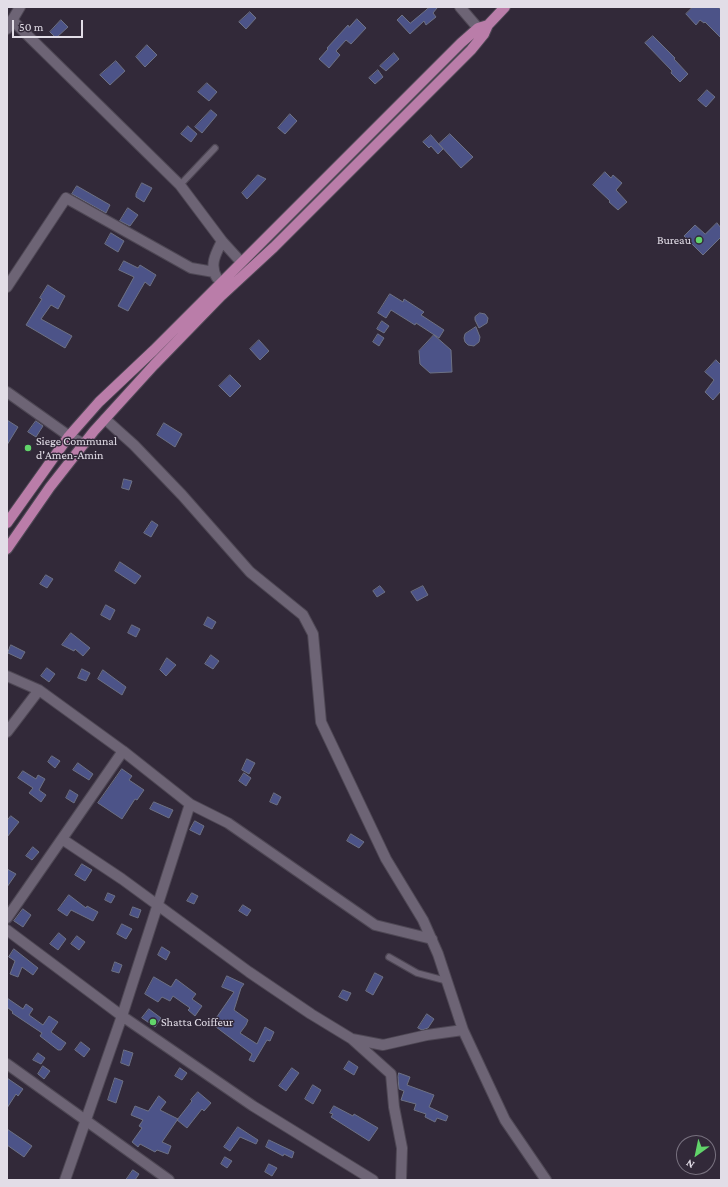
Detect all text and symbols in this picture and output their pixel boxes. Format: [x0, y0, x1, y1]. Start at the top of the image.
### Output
scale bar [14, 12, 85, 38]
text: 50 m [19, 20, 43, 34]
place label: Bureau [657, 233, 691, 247]
marker: Bureau [694, 235, 704, 245]
place label: Siege Communal d'Amen-Amin [36, 434, 117, 462]
marker: Siege Communal d'Amen-Amin [23, 443, 33, 453]
place label: Shatta Coiffeur [161, 1015, 233, 1029]
marker: Shatta Coiffeur [148, 1017, 158, 1027]
north arrow [676, 1135, 716, 1175]
text: N [684, 1157, 696, 1171]

